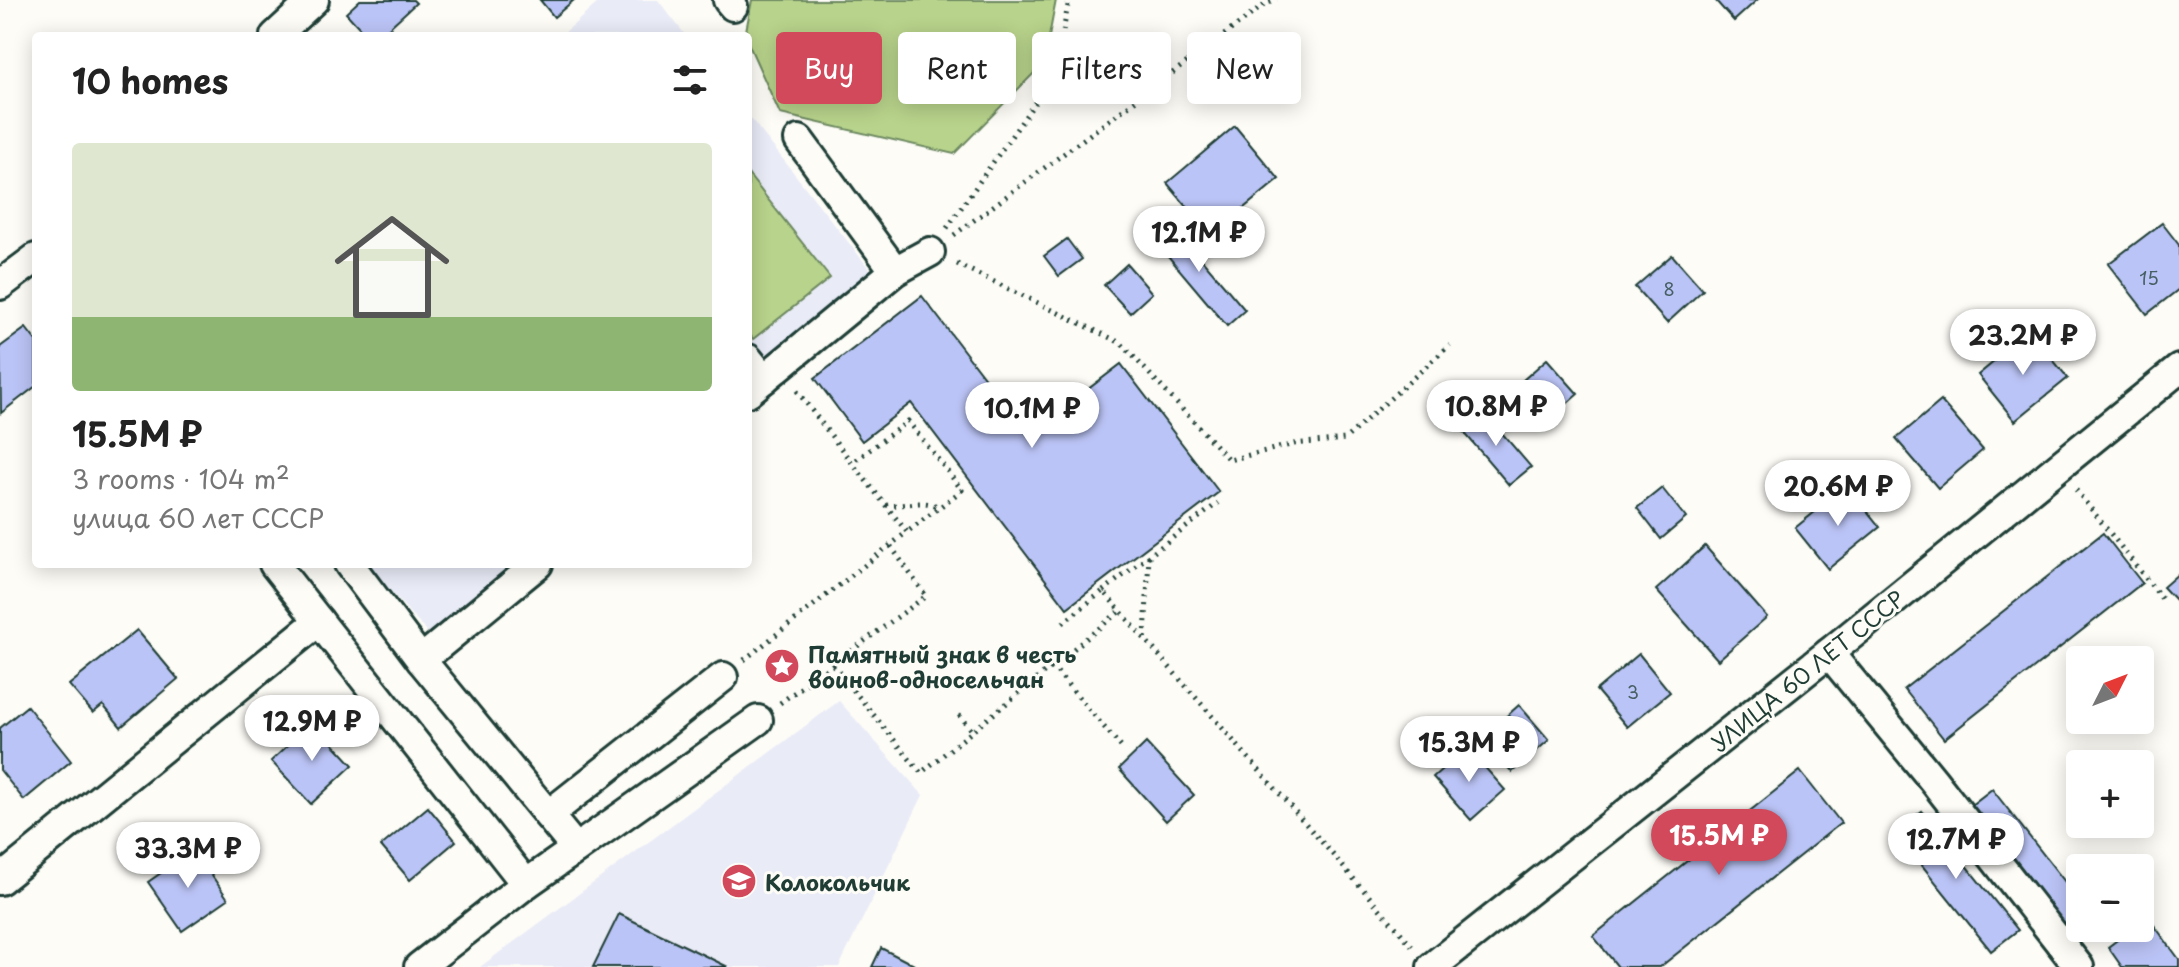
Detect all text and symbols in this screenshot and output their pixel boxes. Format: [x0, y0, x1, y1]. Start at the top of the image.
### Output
chip: Buy [776, 32, 882, 104]
chip: Rent [898, 32, 1016, 104]
chip: Filters [1032, 32, 1171, 104]
chip: New [1187, 32, 1301, 104]
text: 10 homes [72, 54, 228, 106]
icon: filters [668, 58, 712, 102]
icon: home [320, 195, 464, 339]
pin: 12.1M ₽ [1125, 206, 1273, 274]
text: 12.1M ₽ [1151, 212, 1247, 251]
house number: 15 [2139, 264, 2159, 291]
house number: 8 [1663, 275, 1675, 302]
pin: 23.2M ₽ [1949, 309, 2097, 377]
text: 23.2M ₽ [1968, 315, 2078, 354]
pin: 10.8M ₽ [1422, 380, 1570, 448]
pin: 10.1M ₽ [958, 382, 1106, 450]
text: 10.8M ₽ [1445, 386, 1547, 425]
text: 10.1M ₽ [983, 388, 1081, 427]
text: 15.5M ₽ [72, 407, 203, 459]
text: 3 rooms · 104 m² [72, 459, 290, 498]
pin: 20.6M ₽ [1764, 460, 1912, 528]
text: 20.6M ₽ [1783, 466, 1893, 505]
text: улица 60 лет СССР [72, 498, 324, 537]
street label: УЛИЦА 60 ЛЕТ СССР [1703, 582, 1911, 758]
place label: Памятный знак в честь воинов-односельчан [808, 637, 1076, 695]
north arrow [2066, 646, 2154, 734]
map controls [2066, 646, 2154, 942]
place icon: Памятный знак в честь воинов-односельчан [763, 647, 801, 685]
house number: 3 [1627, 678, 1639, 705]
pin: 12.9M ₽ [238, 695, 386, 763]
text: 12.9M ₽ [263, 701, 361, 740]
pin: 15.3M ₽ [1395, 716, 1543, 784]
text: 15.3M ₽ [1418, 722, 1520, 761]
button: + [2066, 750, 2154, 838]
pin: 15.5M ₽ [1645, 809, 1793, 877]
pin: 12.7M ₽ [1882, 813, 2030, 881]
text: 15.5M ₽ [1669, 815, 1769, 854]
text: 12.7M ₽ [1906, 819, 2006, 858]
pin: 33.3M ₽ [114, 822, 262, 890]
text: 33.3M ₽ [134, 828, 242, 867]
button: − [2066, 854, 2154, 942]
school or university icon: Колокольчик [720, 862, 758, 900]
place label: Колокольчик [765, 865, 911, 898]

